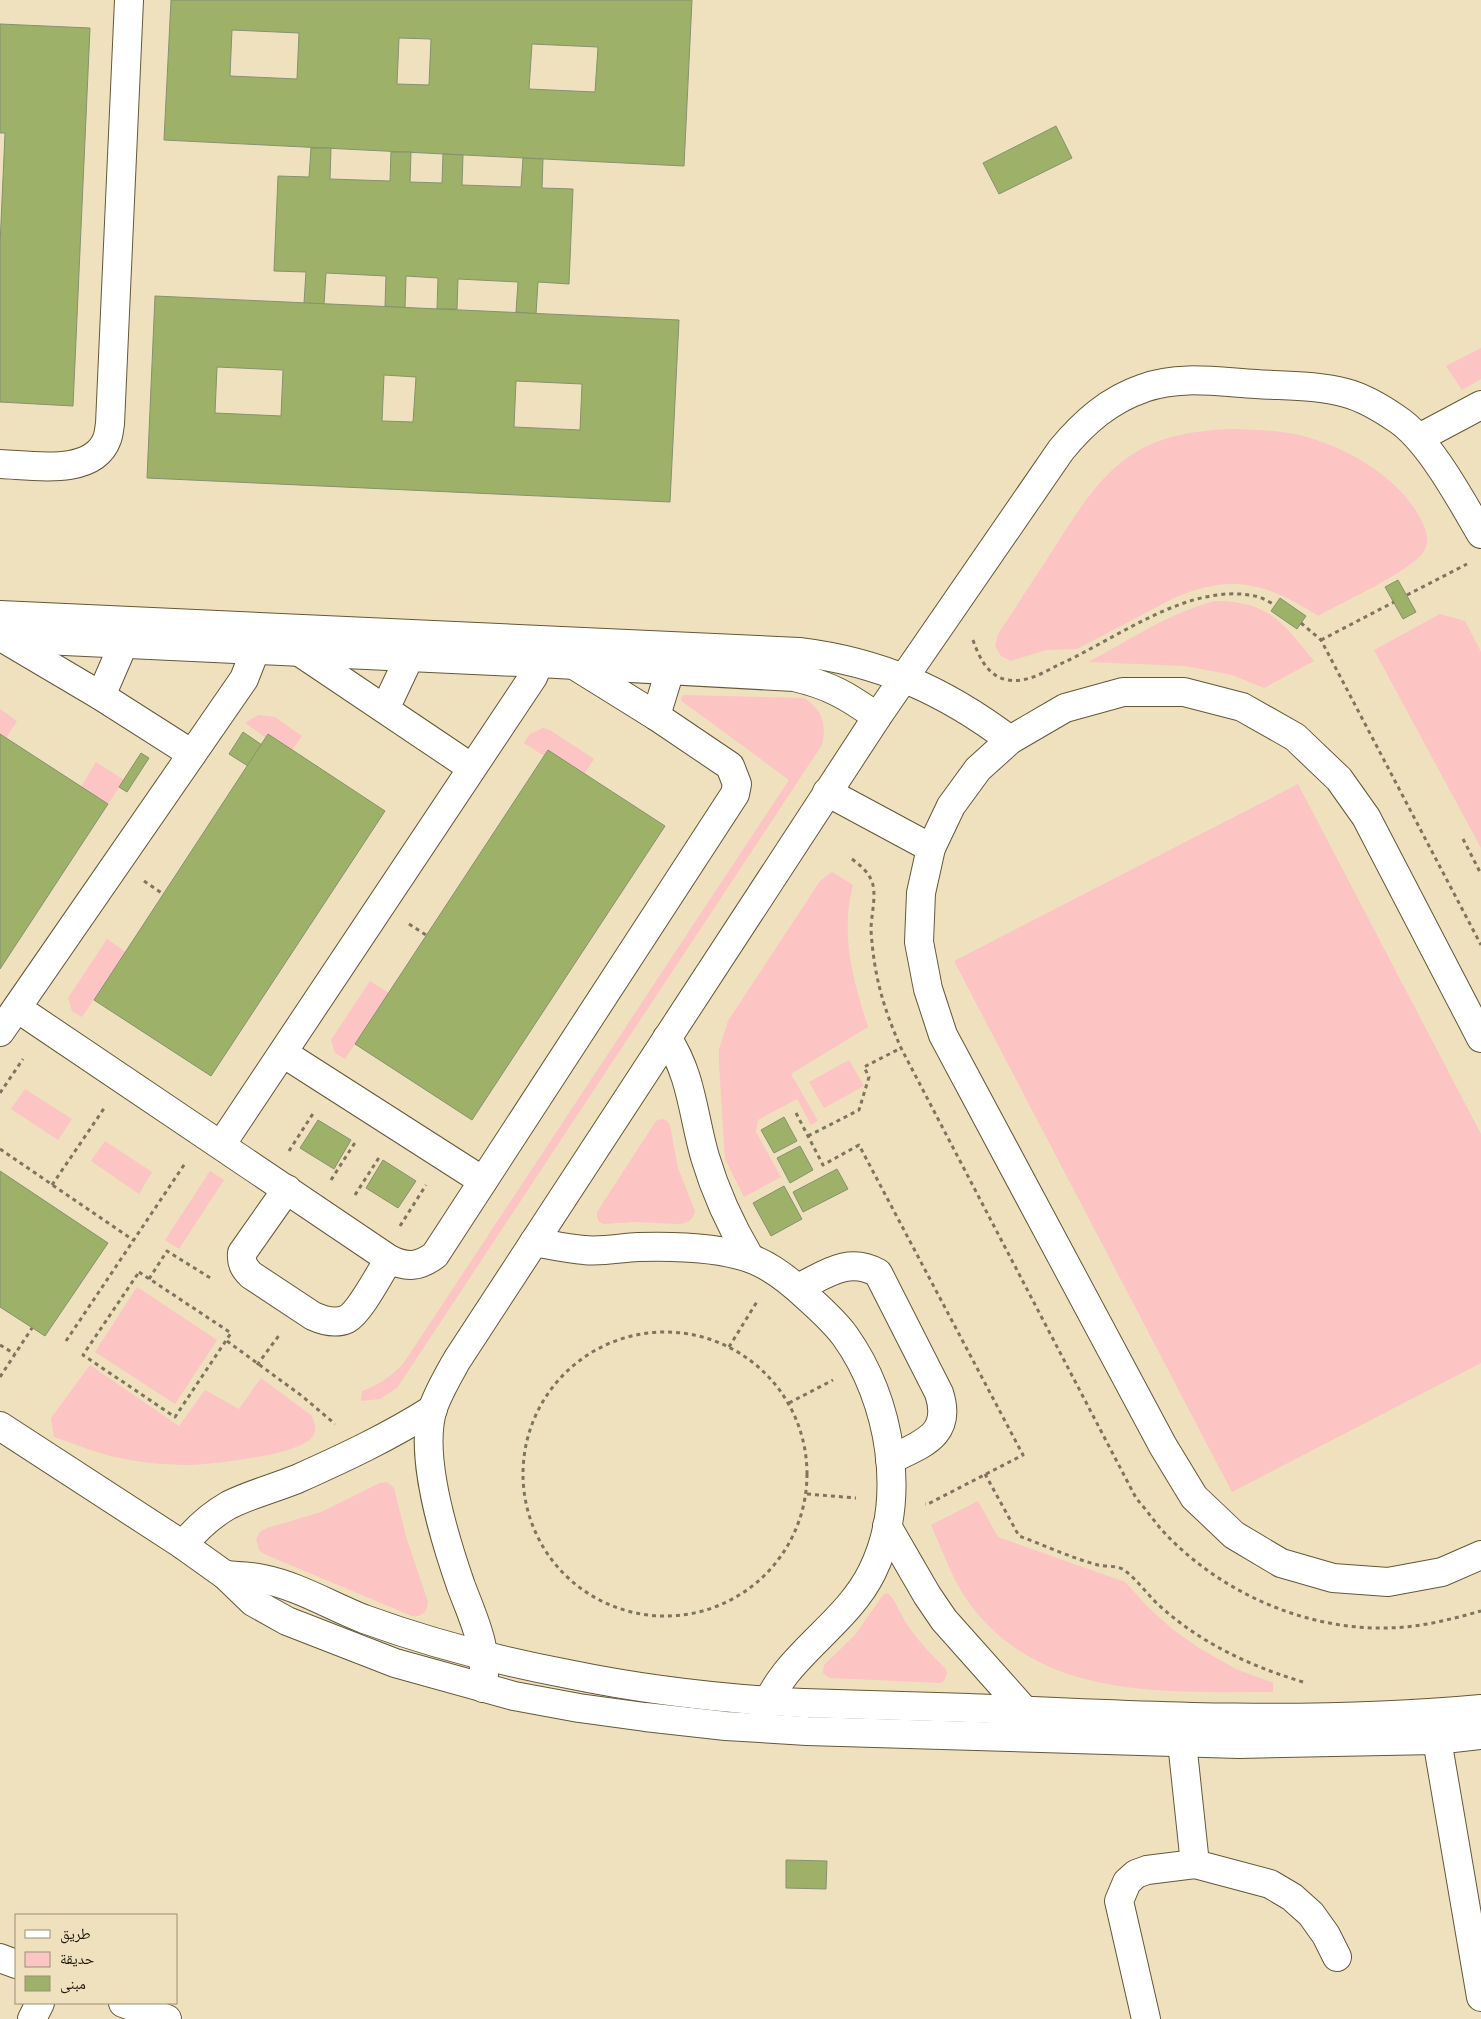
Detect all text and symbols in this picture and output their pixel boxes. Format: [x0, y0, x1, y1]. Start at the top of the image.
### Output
legend [15, 1914, 178, 2004]
text: طريق [60, 1924, 91, 1944]
text: حديقة [60, 1949, 95, 1967]
text: مبنى [60, 1974, 86, 1994]

